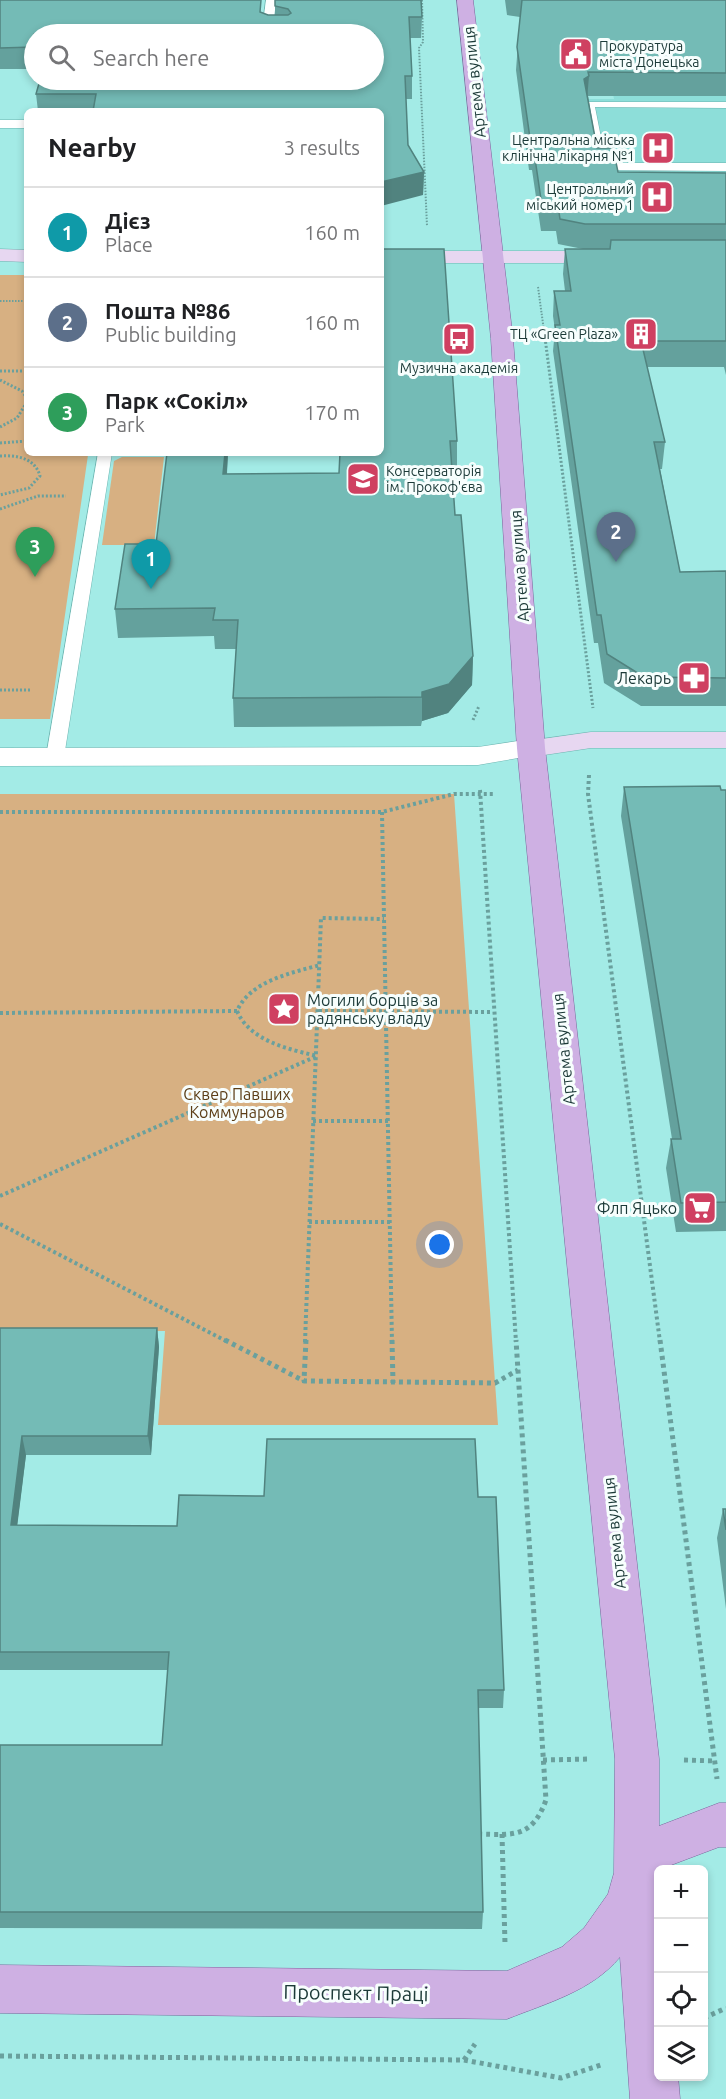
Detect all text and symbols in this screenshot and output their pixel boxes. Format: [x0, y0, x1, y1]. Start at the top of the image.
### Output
search box [24, 24, 384, 90]
street label: Артема вулиця [459, 25, 489, 139]
public building icon: Прокуратура міста Донецька [558, 36, 594, 72]
place label: Прокуратура міста Донецька [599, 38, 700, 70]
icon: search [45, 41, 78, 74]
text: Search here [93, 45, 209, 70]
hospital icon: Центральна міська клінічна лікарня №1 [640, 130, 676, 166]
place label: Центральна міська клінічна лікарня №1 [502, 132, 635, 164]
text: Nearby [48, 133, 136, 162]
text: 3 results [284, 136, 360, 159]
hospital icon: Центральний міський номер 1 [639, 179, 675, 215]
place label: Центральний міський номер 1 [526, 181, 634, 213]
text: Дієз [105, 208, 151, 233]
text: 1 [62, 221, 73, 244]
text: 160 m [304, 221, 360, 244]
text: Place [105, 233, 153, 256]
text: Пошта №86 [105, 298, 230, 323]
text: 2 [62, 311, 73, 334]
text: 160 m [304, 311, 360, 334]
building icon: ТЦ «Green Plaza» [623, 316, 659, 352]
bus stop icon: Музична академія [441, 321, 477, 357]
text: Public building [105, 323, 237, 346]
place label: ТЦ «Green Plaza» [510, 326, 618, 342]
place label: Музична академія [400, 360, 518, 376]
text: Парк «Сокіл» [105, 388, 248, 413]
text: 3 [62, 401, 73, 424]
text: 170 m [304, 401, 360, 424]
text: Park [105, 413, 145, 436]
school or university icon: Консерваторія ім. Прокоф'єва [345, 461, 381, 497]
place label: Консерваторія ім. Прокоф'єва [386, 463, 483, 495]
street label: Артема вулиця [506, 509, 532, 623]
pin: 2 [596, 512, 636, 562]
pin: 3 [15, 528, 54, 577]
pin: 1 [132, 540, 170, 589]
pharmacy icon: Лекарь [676, 660, 712, 696]
place label: Лекарь [617, 669, 671, 687]
place icon: Могили борців за радянську владу [266, 991, 302, 1027]
place label: Могили борців за радянську владу [307, 991, 438, 1027]
street label: Артема вулиця [548, 992, 578, 1106]
park label: Сквер Павших Коммунаров [183, 1085, 291, 1121]
supermarket icon: Флп Яцько [682, 1190, 718, 1226]
place label: Флп Яцько [597, 1199, 677, 1217]
your location [425, 1230, 454, 1259]
street label: Артема вулиця [599, 1476, 629, 1590]
map controls [654, 1865, 708, 2081]
button: + [654, 1865, 708, 1919]
button: − [654, 1919, 708, 1973]
button: locate [654, 1973, 708, 2027]
street label: Проспект Праці [283, 1980, 429, 2005]
button: layers [654, 2027, 708, 2081]

